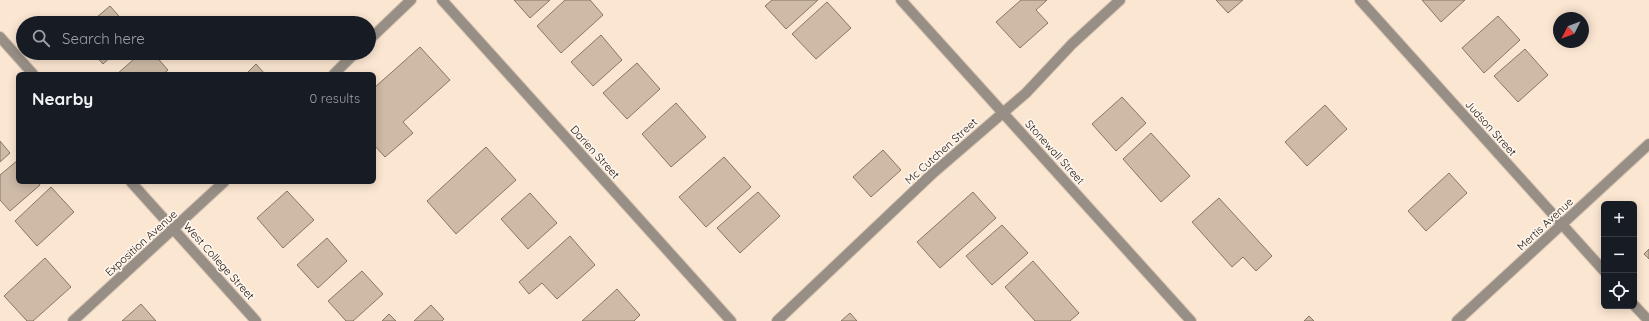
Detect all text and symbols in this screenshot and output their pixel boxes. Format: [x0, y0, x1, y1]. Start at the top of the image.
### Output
north arrow [1553, 12, 1589, 48]
search box [16, 16, 376, 60]
icon: search [30, 27, 52, 49]
text: Search here [62, 29, 145, 48]
text: Nearby [32, 88, 93, 109]
text: 0 results [309, 90, 360, 106]
street label: Judson Street [1462, 97, 1520, 159]
street label: Mc Cutchen Street [902, 115, 980, 187]
street label: Stonewall Street [1022, 117, 1088, 187]
street label: Darien Street [567, 122, 623, 182]
street label: Mertis Avenue [1514, 195, 1576, 253]
map controls [1601, 201, 1637, 309]
button: + [1601, 201, 1637, 237]
street label: Exposition Avenue [102, 207, 180, 279]
street label: West College Street [181, 219, 258, 303]
button: − [1601, 237, 1637, 273]
button: locate [1601, 273, 1637, 309]

